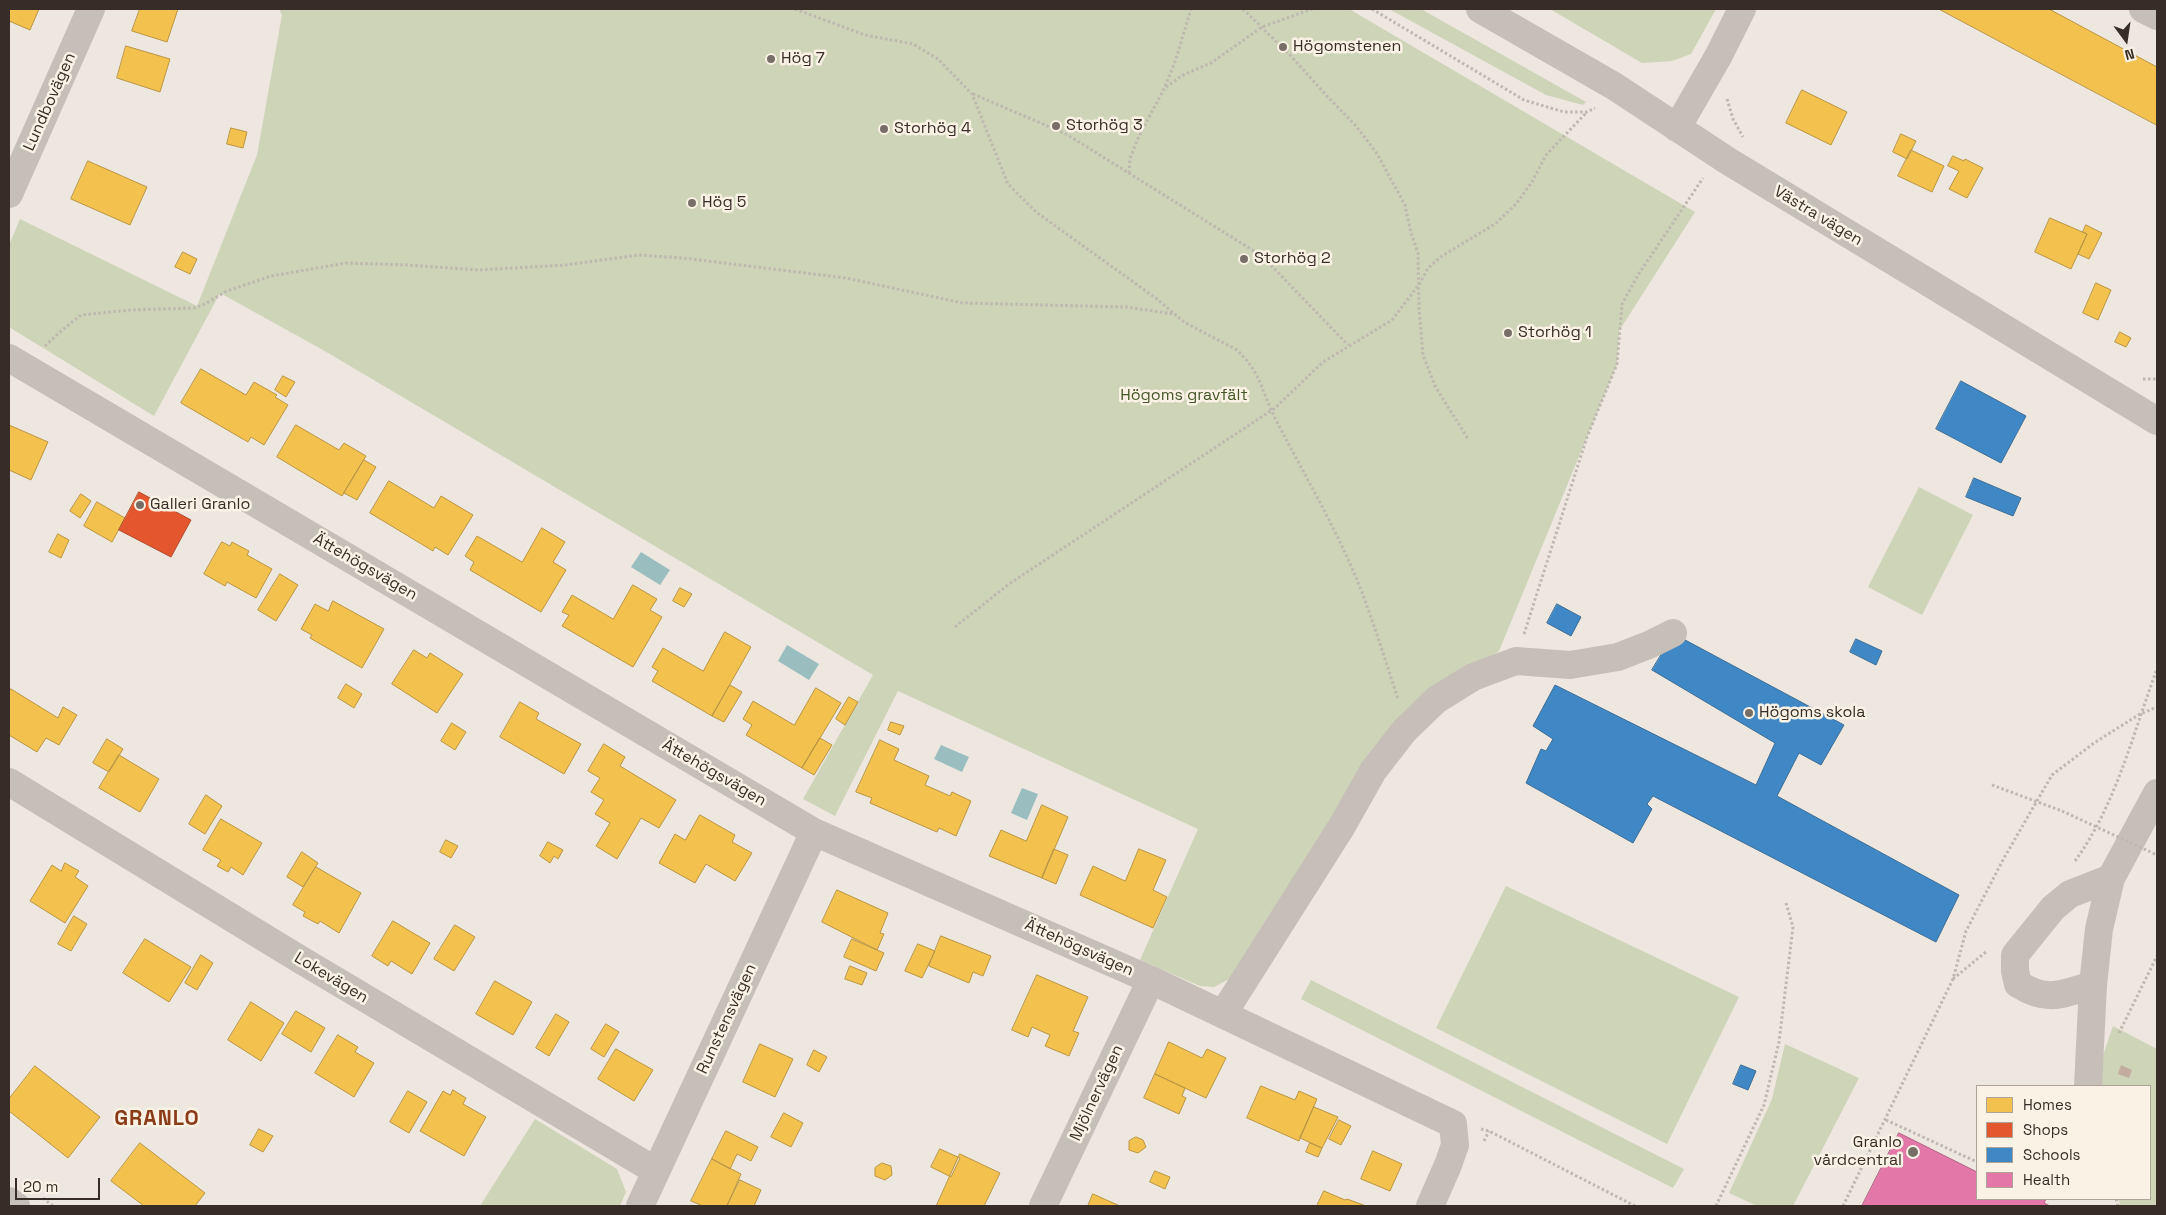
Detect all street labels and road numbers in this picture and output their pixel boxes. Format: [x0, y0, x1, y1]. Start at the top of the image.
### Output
street label: Lundbovägen [20, 50, 80, 154]
street label: Västra vägen [1770, 182, 1866, 250]
street label: Ättehögsvägen [310, 529, 420, 605]
street label: Ättehögsvägen [659, 735, 769, 811]
street label: Ättehögsvägen [1022, 915, 1136, 981]
street label: Lokevägen [291, 948, 371, 1008]
street label: Runstensvägen [693, 961, 761, 1077]
street label: Mjölnervägen [1066, 1042, 1128, 1144]

